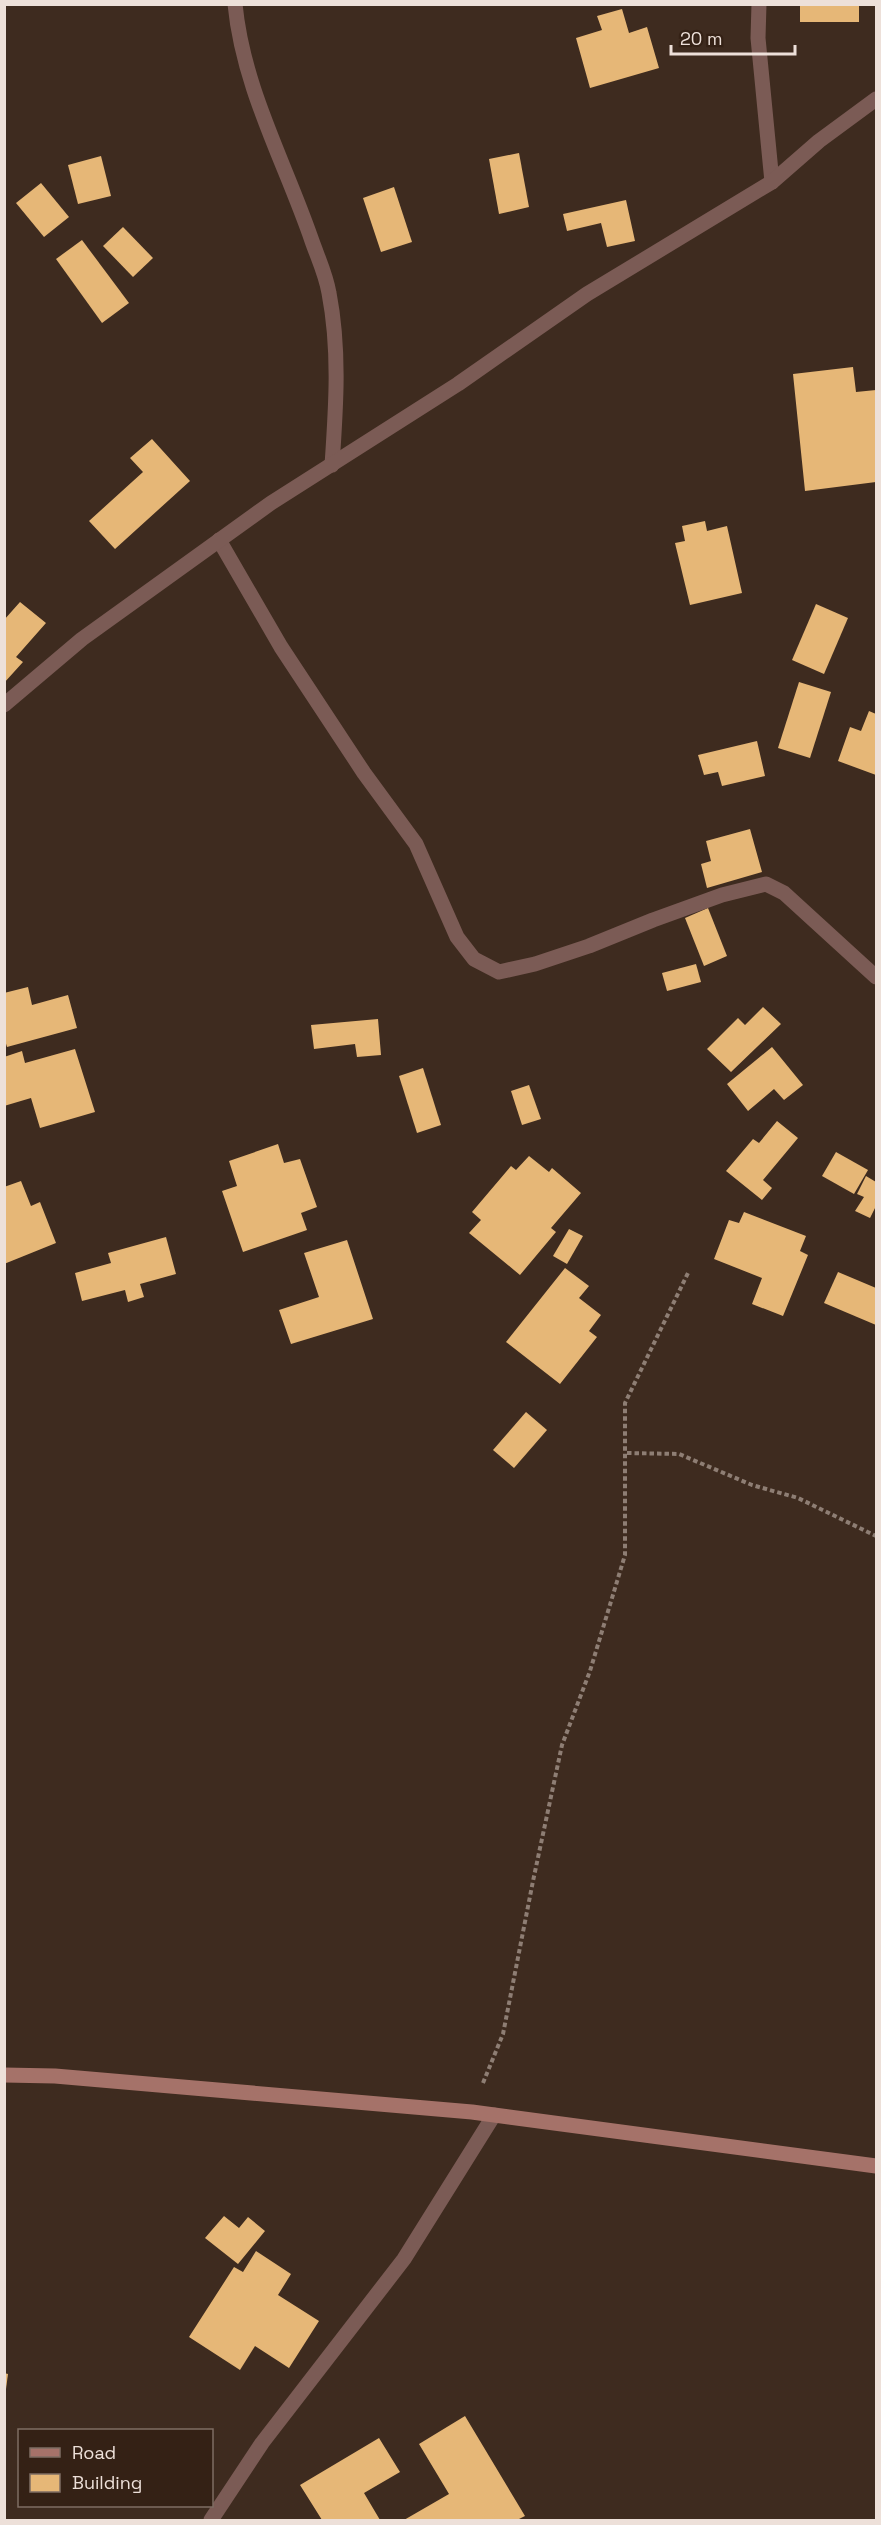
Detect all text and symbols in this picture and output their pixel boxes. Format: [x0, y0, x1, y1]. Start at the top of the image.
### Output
scale bar [671, 18, 796, 56]
text: 20 m [680, 27, 723, 50]
legend [18, 2429, 213, 2507]
text: Road [72, 2441, 116, 2464]
text: Building [72, 2471, 142, 2494]

